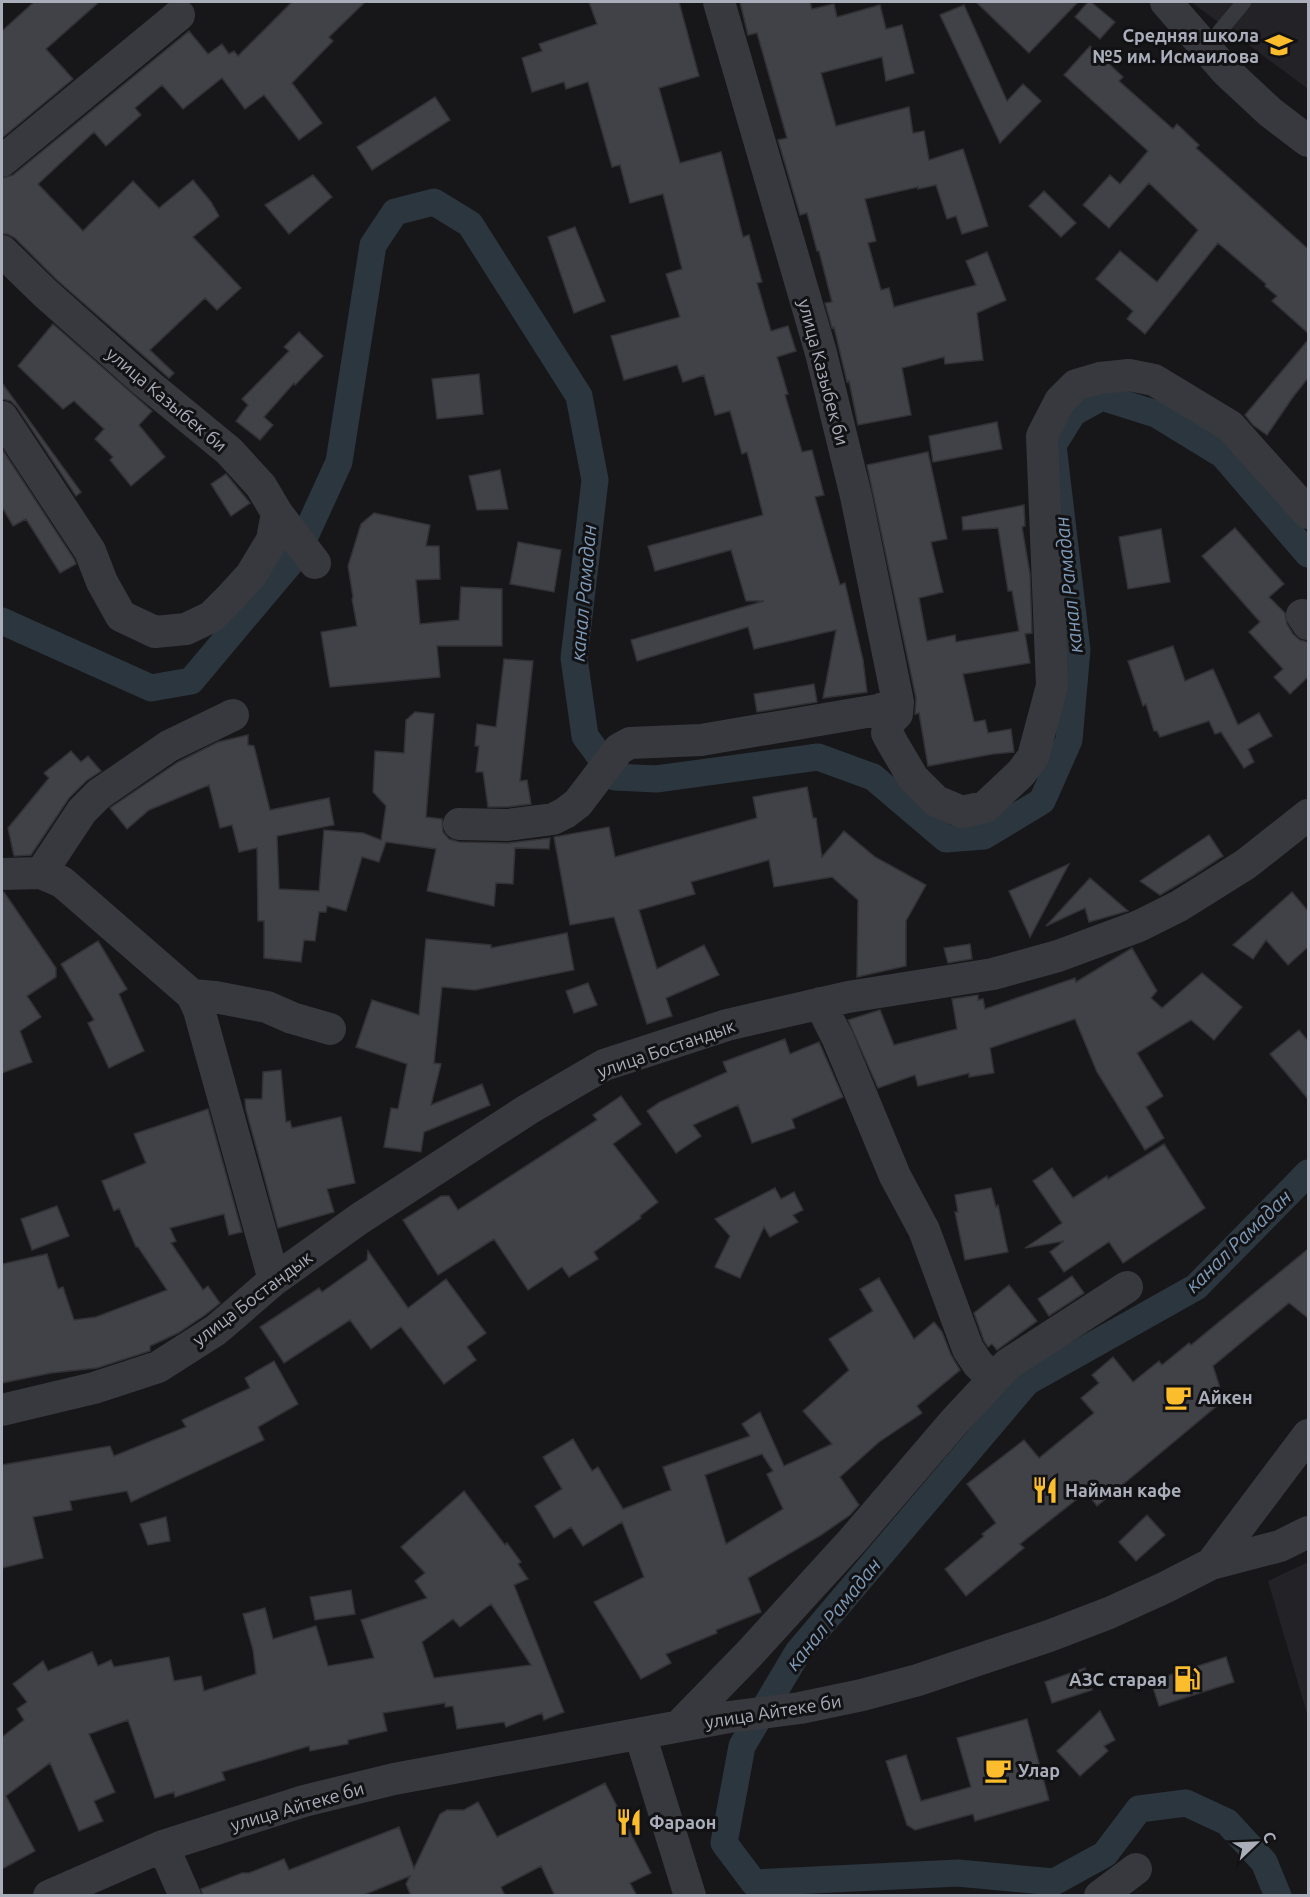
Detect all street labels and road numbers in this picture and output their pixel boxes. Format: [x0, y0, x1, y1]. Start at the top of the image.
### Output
street label: улица Казыбек би [795, 297, 853, 447]
street label: улица Казыбек би [103, 343, 231, 455]
street label: улица Бостандык [594, 1015, 738, 1081]
street label: улица Бостандык [188, 1247, 316, 1349]
street label: улица Айтеке би [703, 1690, 843, 1732]
street label: улица Айтеке би [228, 1777, 366, 1835]

